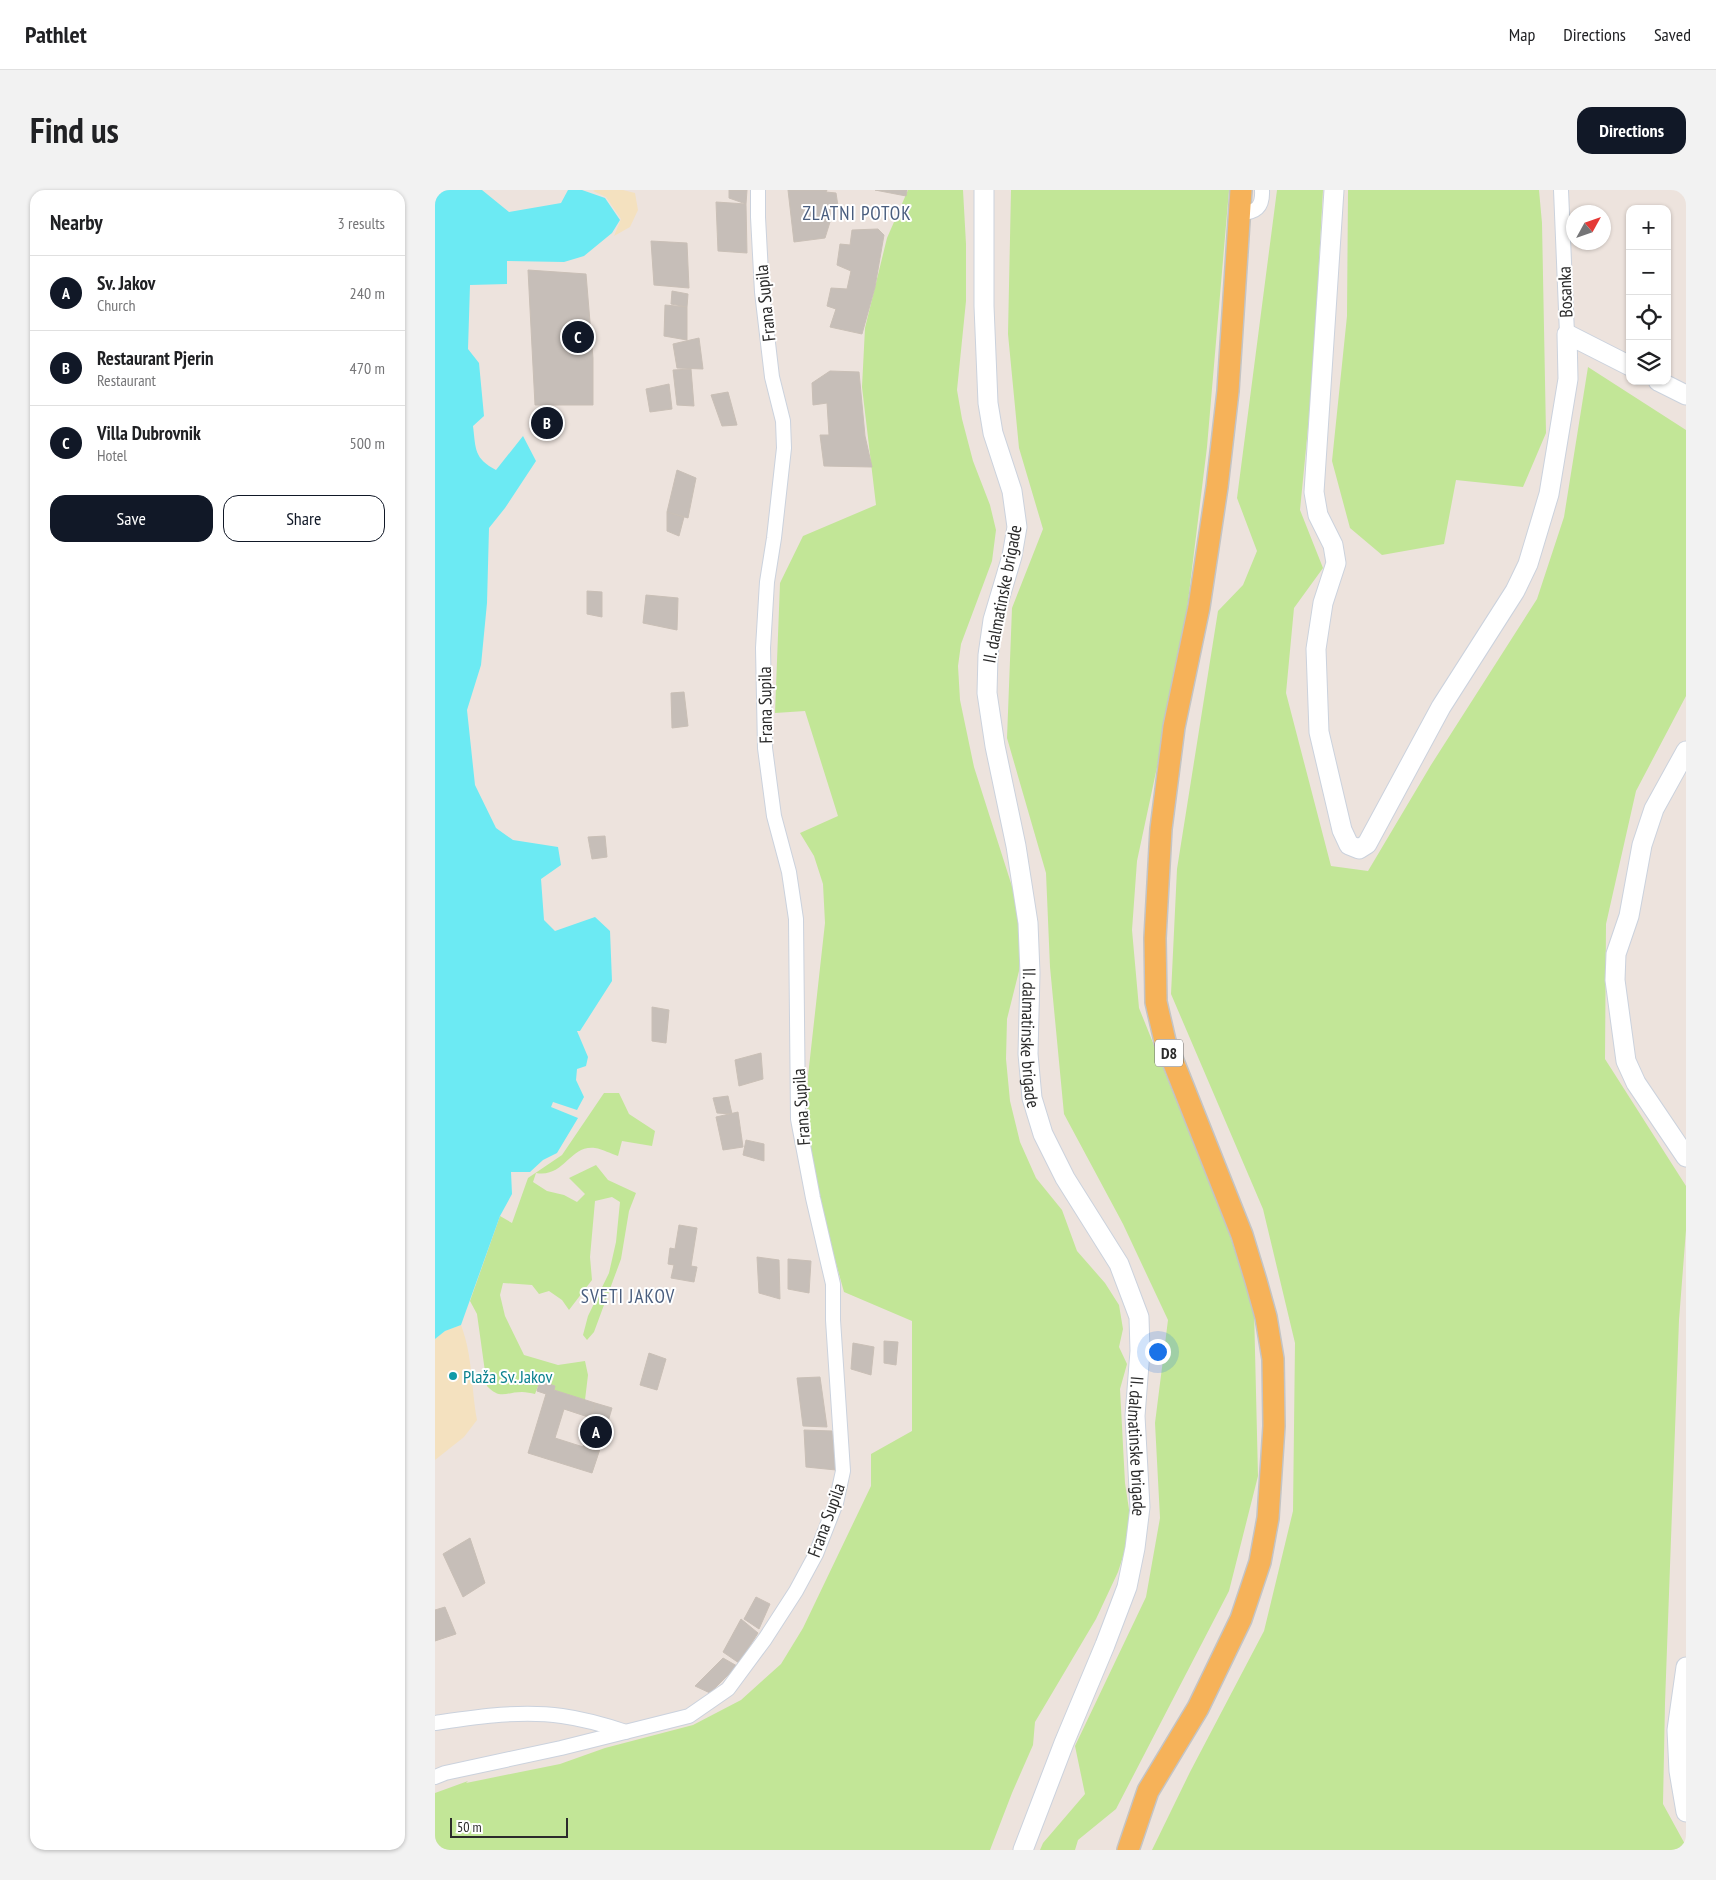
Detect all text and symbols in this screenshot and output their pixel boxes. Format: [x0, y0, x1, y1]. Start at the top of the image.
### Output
text: Pathlet [25, 19, 87, 50]
text: Map [1509, 23, 1535, 46]
text: Directions [1563, 23, 1626, 46]
text: Saved [1654, 23, 1691, 46]
text: Find us [30, 107, 119, 153]
button: Directions [1577, 107, 1686, 154]
district label: ZLATNI POTOK [802, 201, 912, 225]
north arrow [1566, 205, 1611, 250]
map controls [1626, 205, 1671, 385]
button: + [1626, 205, 1671, 250]
text: Nearby [50, 209, 103, 236]
text: 3 results [338, 213, 385, 233]
button: − [1626, 250, 1671, 295]
street label: Frana Supila [750, 263, 780, 343]
street label: Bosanka [1553, 266, 1577, 318]
text: Sv. Jakov [97, 271, 155, 295]
text: A [62, 283, 70, 303]
text: 240 m [350, 283, 385, 303]
text: Church [97, 295, 135, 315]
button: locate [1626, 295, 1671, 340]
pin: C [562, 318, 594, 356]
button: layers [1626, 340, 1671, 385]
text: Restaurant Pjerin [97, 346, 214, 370]
text: B [62, 358, 70, 378]
text: 470 m [350, 358, 385, 378]
text: Restaurant [97, 370, 156, 390]
pin: B [531, 404, 563, 442]
text: Villa Dubrovnik [97, 421, 201, 445]
text: C [62, 433, 70, 453]
text: 500 m [350, 433, 385, 453]
text: Hotel [97, 445, 127, 465]
button: Save [50, 495, 213, 542]
button: Share [223, 495, 385, 542]
street label: II. dalmatinske brigade [977, 523, 1027, 665]
street label: Frana Supila [753, 666, 777, 744]
street label: II. dalmatinske brigade [1016, 967, 1046, 1111]
road number: D8 [1155, 1040, 1183, 1066]
street label: Frana Supila [787, 1068, 815, 1146]
district label: SVETI JAKOV [581, 1284, 675, 1308]
your location [1145, 1339, 1171, 1365]
place label: Plaža Sv. Jakov [463, 1365, 552, 1388]
marker: Plaža Sv. Jakov [447, 1370, 459, 1382]
street label: II. dalmatinske brigade [1123, 1376, 1152, 1518]
pin: A [580, 1413, 612, 1451]
street label: Frana Supila [802, 1480, 850, 1560]
scale bar [450, 1815, 567, 1838]
text: 50 m [457, 1818, 482, 1836]

